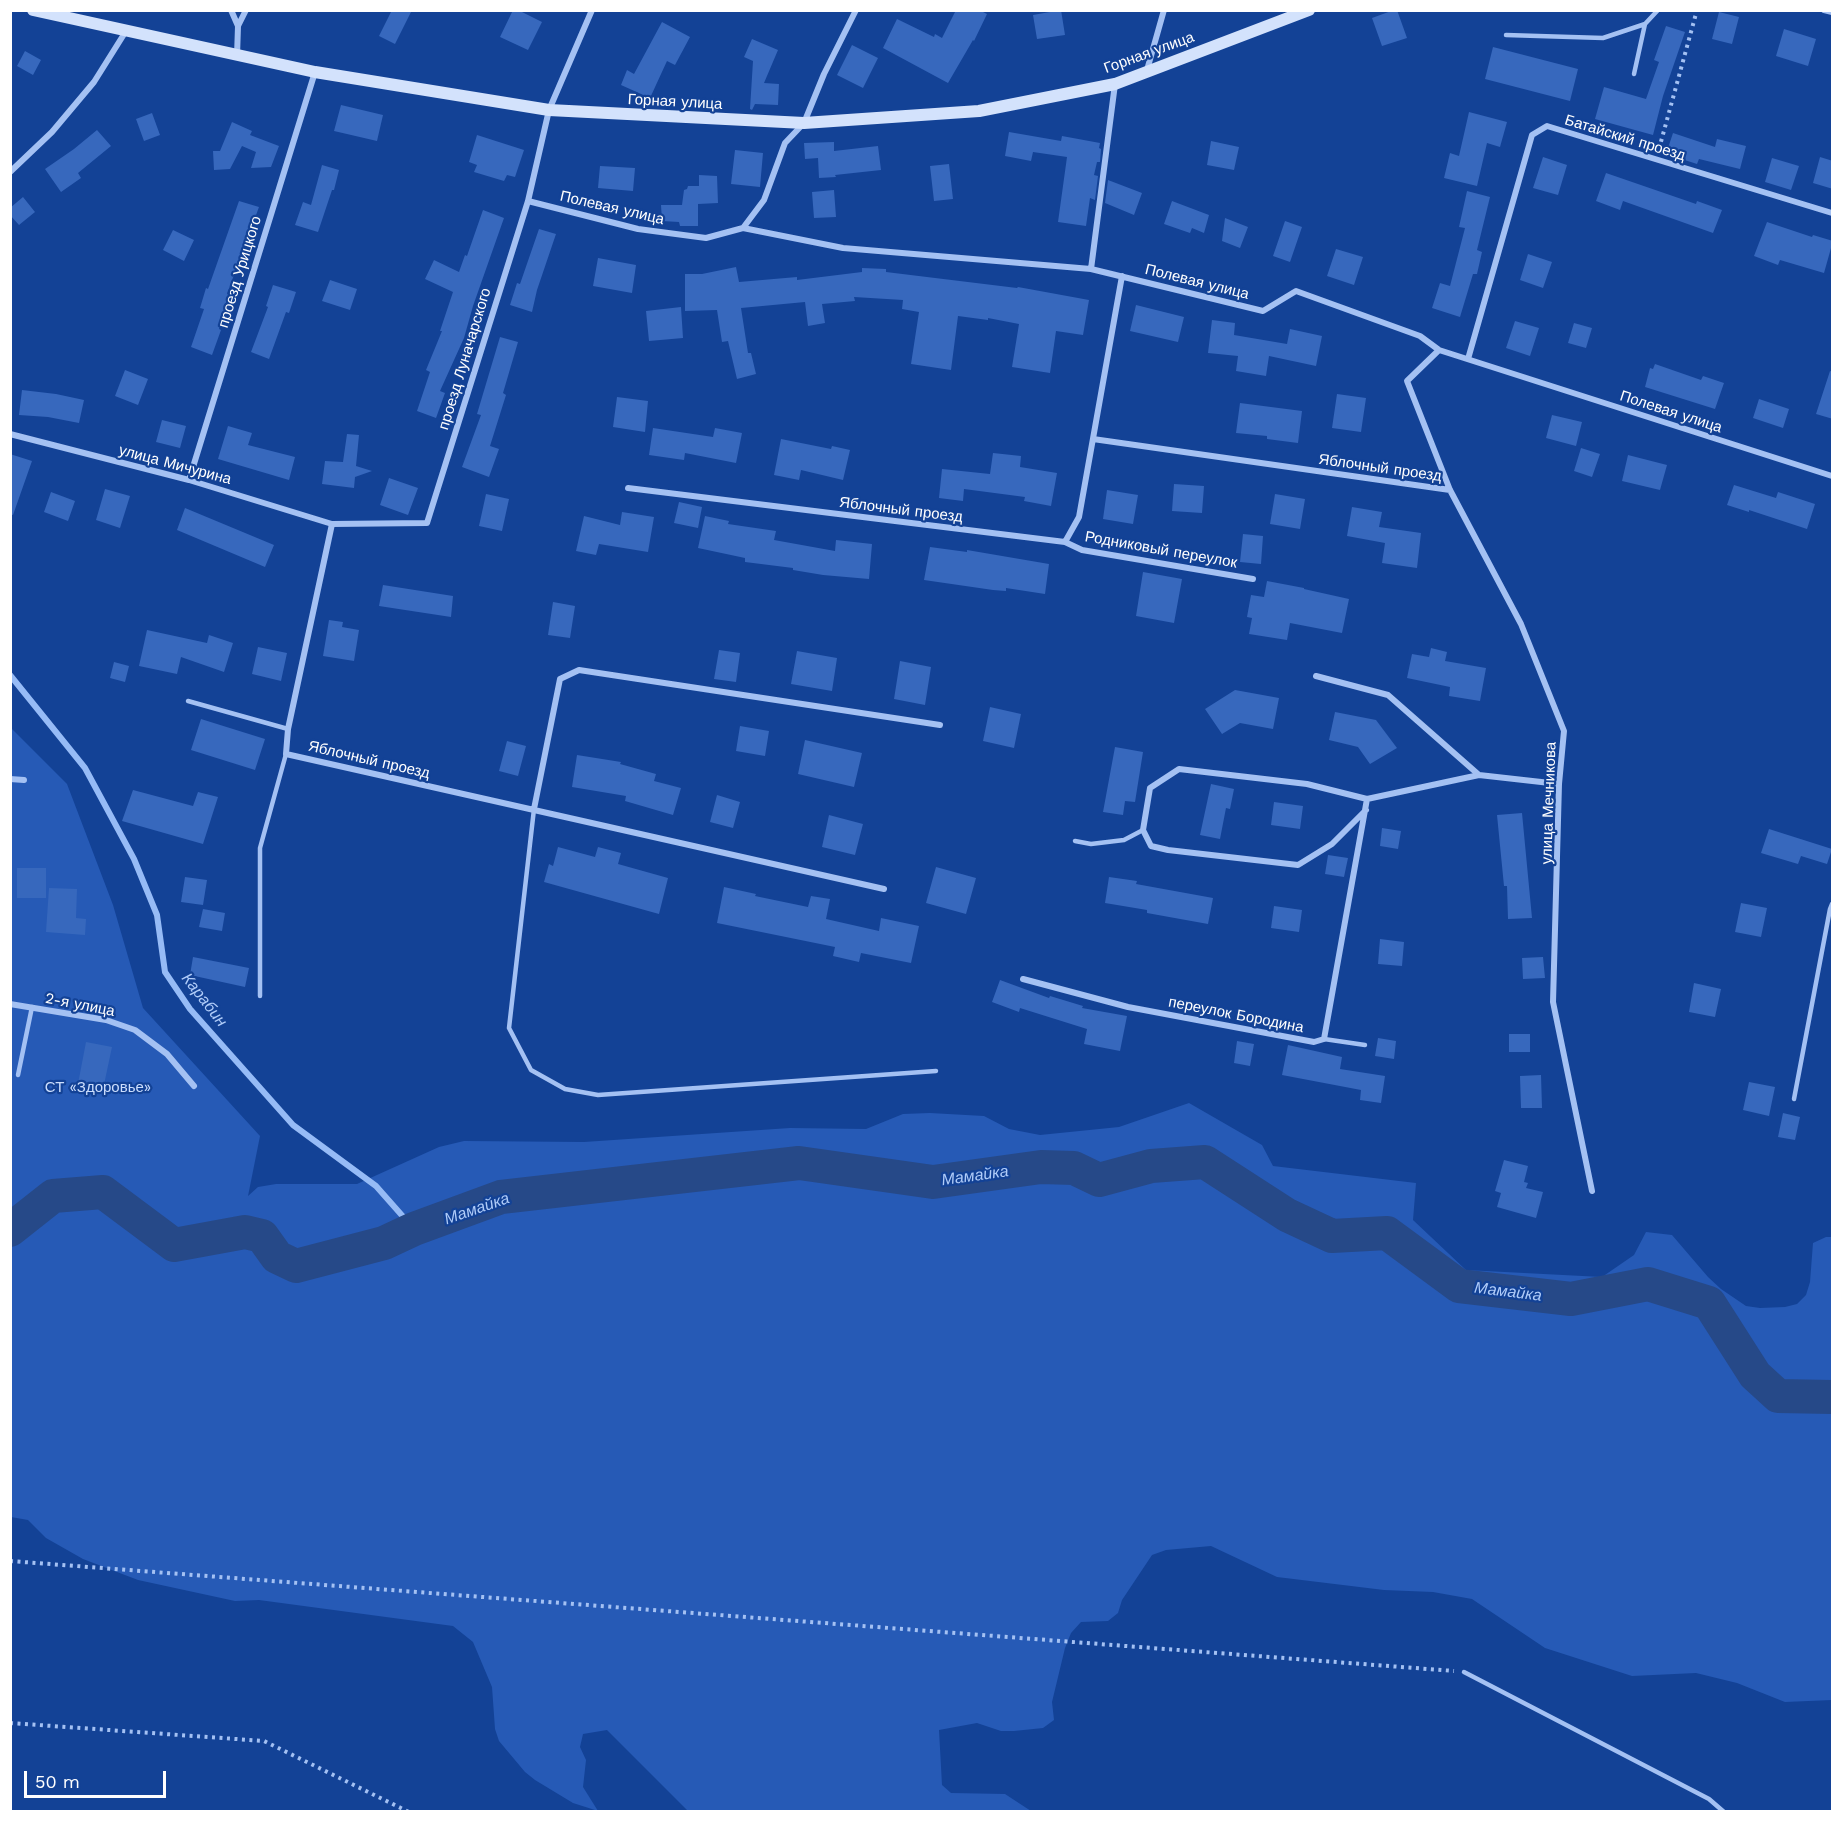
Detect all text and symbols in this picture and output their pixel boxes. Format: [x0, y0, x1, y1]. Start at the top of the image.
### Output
street label: Горная улица [1101, 28, 1197, 78]
street label: Горная улица [627, 91, 723, 113]
street label: Батайский проезд [1562, 111, 1688, 165]
street label: Полевая улица [558, 187, 666, 229]
street label: проезд Урицкого [214, 214, 266, 330]
street label: Полевая улица [1143, 260, 1251, 304]
street label: проезд Луначарского [435, 286, 495, 432]
street label: Полевая улица [1618, 387, 1724, 437]
street label: улица Мичурина [117, 441, 233, 489]
street label: Яблочный проезд [1317, 450, 1443, 486]
street label: Яблочный проезд [838, 494, 964, 526]
street label: Родниковый переулок [1084, 528, 1238, 572]
street label: Яблочный проезд [306, 737, 432, 783]
street label: улица Мечникова [1538, 741, 1560, 865]
water label: Карабин [177, 969, 231, 1031]
street label: 2-я улица [44, 989, 116, 1021]
street label: переулок Бородина [1167, 993, 1305, 1037]
park label: СТ «Здоровье» [45, 1079, 151, 1097]
water label: Мамайка [940, 1162, 1010, 1190]
water label: Мамайка [442, 1189, 512, 1229]
water label: Мамайка [1473, 1278, 1543, 1306]
scale bar [27, 1759, 170, 1797]
text: 50 m [35, 1771, 80, 1792]

